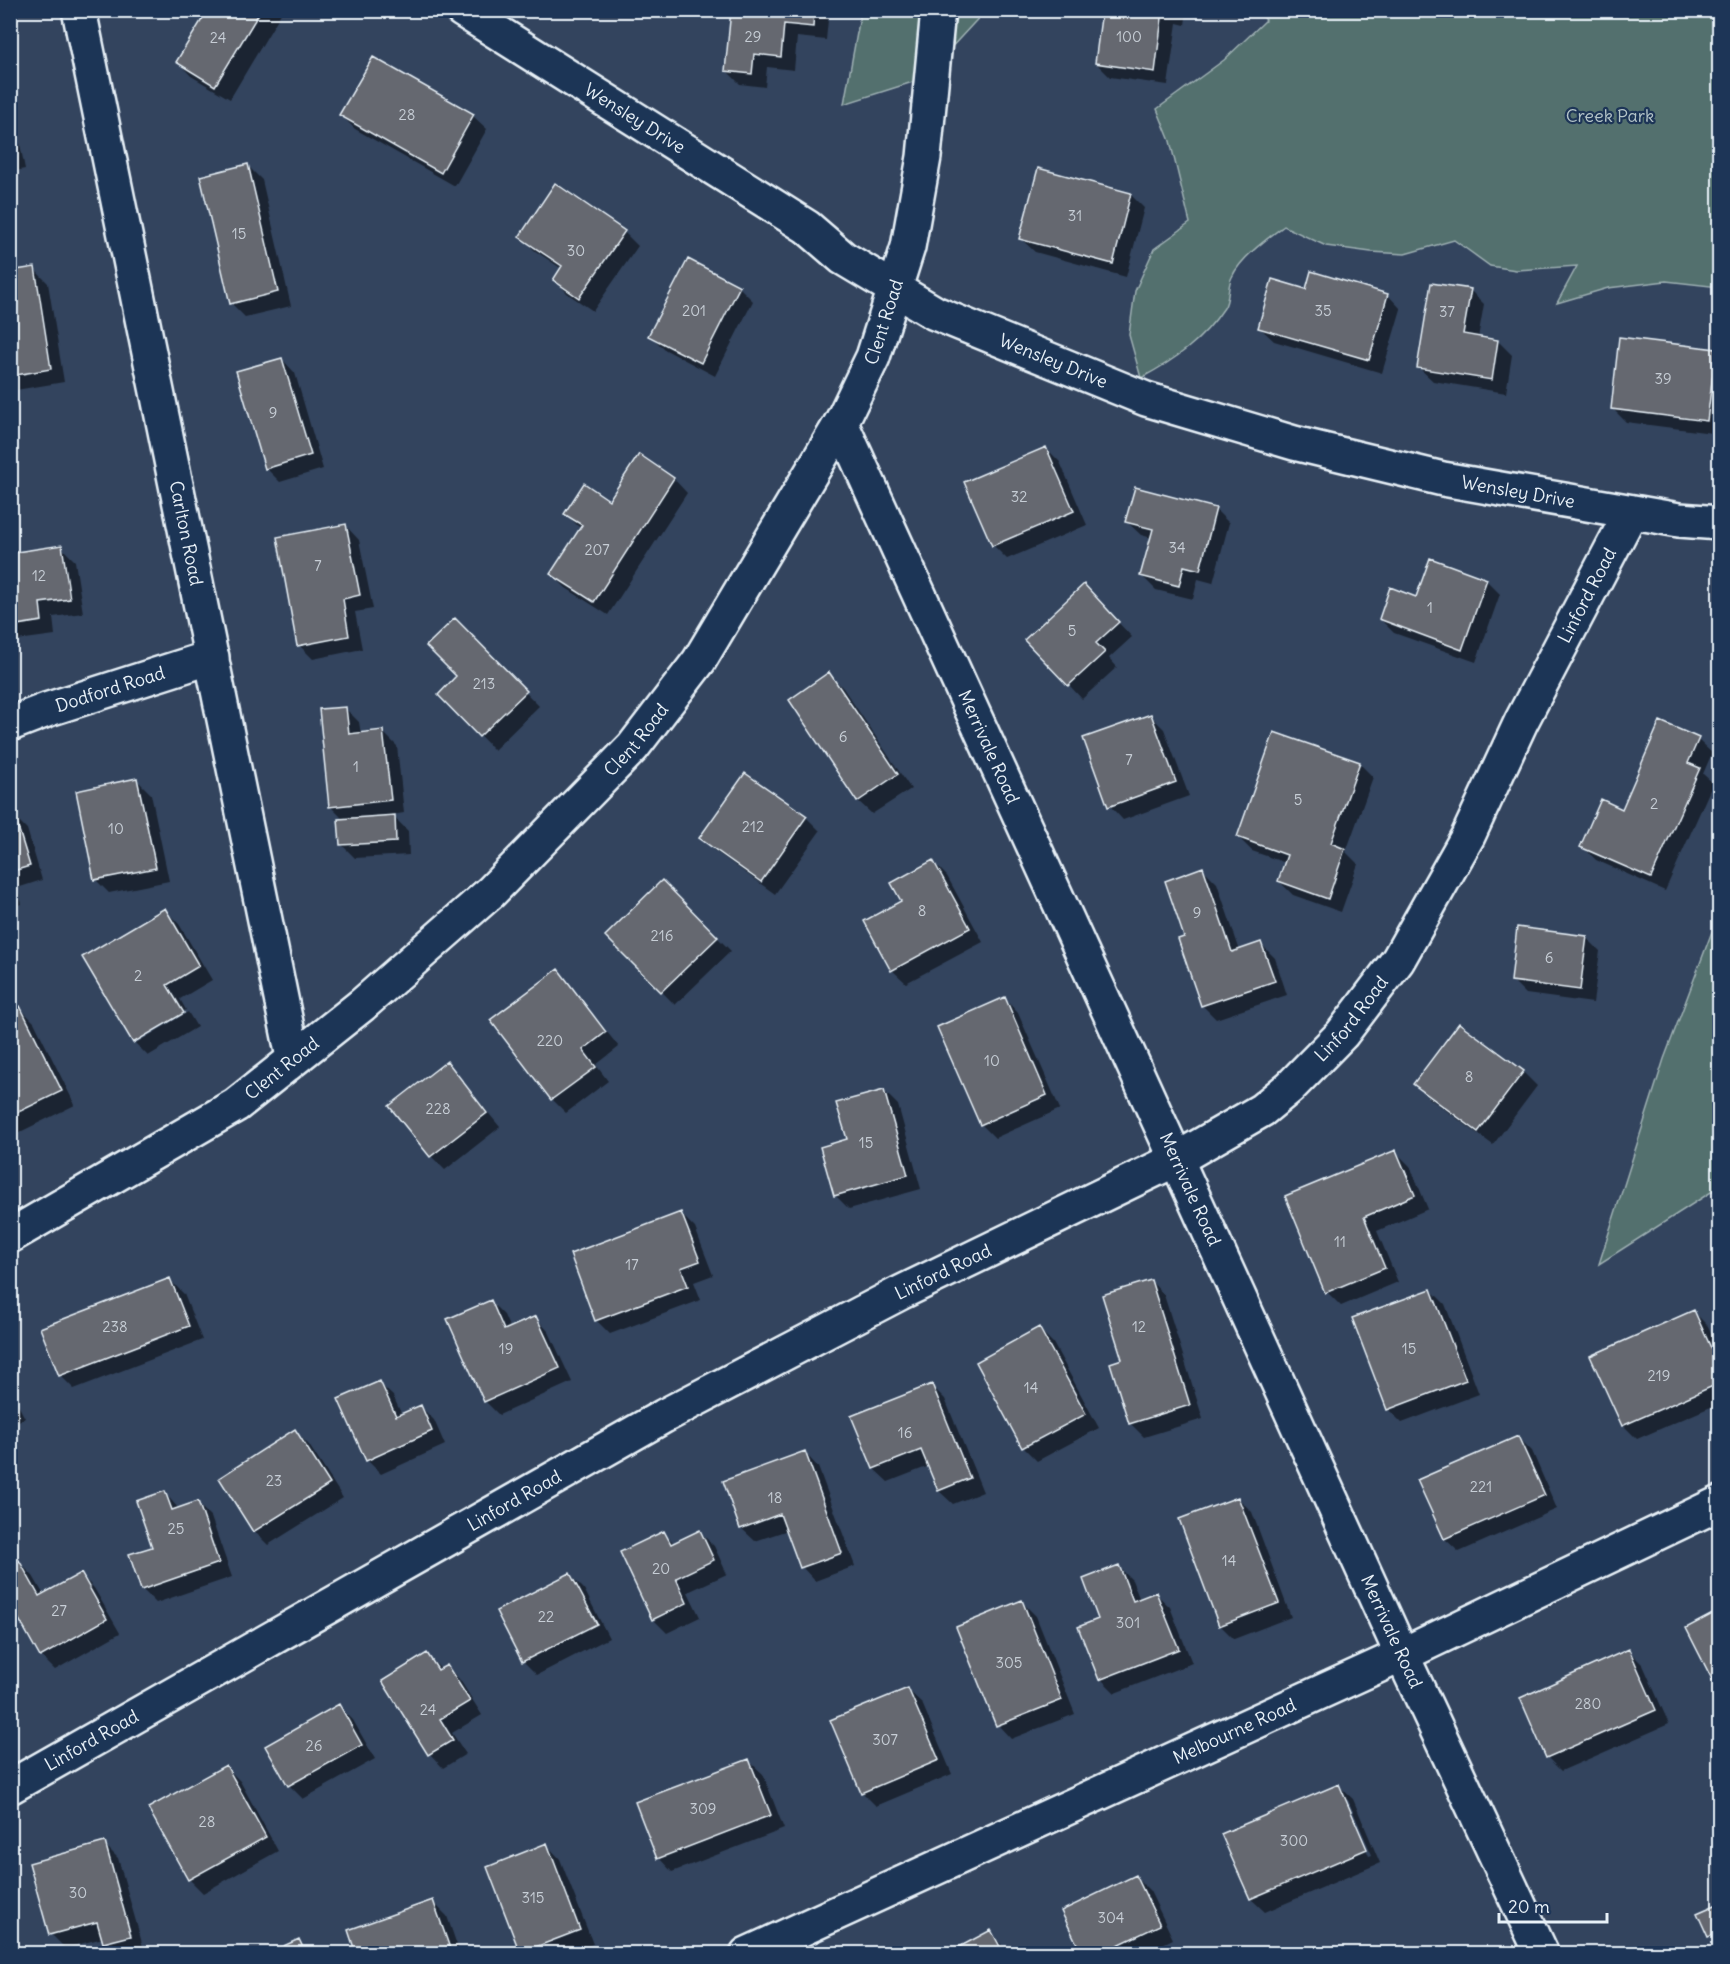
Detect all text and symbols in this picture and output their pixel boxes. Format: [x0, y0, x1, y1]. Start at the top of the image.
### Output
house number: 29 [745, 27, 761, 46]
house number: 100 [1116, 27, 1142, 46]
house number: 24 [210, 28, 227, 47]
street label: Wensley Drive [580, 78, 690, 159]
park label: Creek Park [1566, 104, 1654, 127]
house number: 28 [399, 105, 415, 124]
house number: 31 [1068, 206, 1082, 225]
house number: 15 [232, 224, 246, 243]
house number: 30 [567, 241, 585, 260]
street label: Clent Road [859, 276, 908, 369]
house number: 201 [682, 301, 706, 320]
house number: 35 [1314, 301, 1332, 320]
house number: 37 [1439, 302, 1455, 321]
street label: Wensley Drive [996, 328, 1111, 393]
house number: 39 [1654, 369, 1672, 388]
house number: 9 [269, 403, 277, 422]
street label: Wensley Drive [1460, 470, 1577, 513]
street label: Carlton Road [164, 479, 208, 588]
house number: 32 [1011, 487, 1027, 506]
house number: 34 [1168, 538, 1186, 557]
house number: 207 [584, 540, 610, 559]
street label: Linford Road [1552, 543, 1621, 647]
house number: 7 [314, 556, 322, 575]
house number: 12 [32, 566, 46, 585]
house number: 1 [1427, 598, 1433, 617]
house number: 5 [1068, 621, 1076, 640]
street label: Dodford Road [52, 661, 168, 717]
house number: 213 [473, 674, 495, 693]
street label: Merrivale Road [953, 686, 1025, 808]
street label: Clent Road [599, 698, 673, 781]
house number: 6 [839, 727, 847, 746]
house number: 7 [1125, 750, 1133, 769]
house number: 1 [353, 757, 359, 776]
house number: 5 [1294, 790, 1302, 809]
house number: 2 [1650, 794, 1658, 813]
house number: 212 [742, 817, 764, 836]
house number: 10 [108, 819, 124, 838]
house number: 8 [918, 901, 926, 920]
house number: 9 [1193, 903, 1201, 922]
house number: 216 [651, 926, 673, 945]
house number: 6 [1545, 948, 1553, 967]
house number: 2 [134, 966, 142, 985]
street label: Linford Road [1309, 971, 1393, 1066]
street label: Clent Road [240, 1031, 324, 1105]
house number: 220 [537, 1031, 563, 1050]
house number: 10 [984, 1051, 1000, 1070]
house number: 8 [1465, 1067, 1473, 1086]
house number: 228 [425, 1099, 451, 1118]
street label: Merrivale Road [1155, 1129, 1226, 1250]
house number: 15 [859, 1133, 873, 1152]
house number: 11 [1334, 1232, 1346, 1251]
street label: Linford Road [891, 1238, 995, 1305]
house number: 17 [625, 1255, 639, 1274]
house number: 238 [102, 1317, 128, 1336]
house number: 12 [1132, 1317, 1146, 1336]
house number: 19 [499, 1339, 513, 1358]
house number: 15 [1402, 1339, 1416, 1358]
house number: 219 [1648, 1366, 1670, 1385]
house number: 14 [1024, 1378, 1039, 1397]
house number: 16 [898, 1423, 912, 1442]
street label: Linford Road [463, 1464, 566, 1536]
house number: 23 [266, 1471, 282, 1490]
house number: 221 [1470, 1477, 1492, 1496]
house number: 18 [768, 1488, 782, 1507]
house number: 25 [168, 1519, 184, 1538]
house number: 14 [1222, 1551, 1237, 1570]
house number: 20 [652, 1559, 670, 1578]
street label: Merrivale Road [1356, 1571, 1428, 1692]
house number: 27 [51, 1601, 67, 1620]
house number: 22 [538, 1607, 554, 1626]
house number: 301 [1116, 1613, 1140, 1632]
house number: 305 [995, 1653, 1023, 1672]
street label: Melbourne Road [1169, 1693, 1300, 1769]
house number: 280 [1575, 1694, 1601, 1713]
house number: 24 [420, 1700, 437, 1719]
street label: Linford Road [40, 1704, 143, 1776]
house number: 307 [872, 1730, 898, 1749]
house number: 26 [306, 1736, 322, 1755]
house number: 309 [689, 1799, 717, 1818]
house number: 28 [199, 1812, 215, 1831]
house number: 300 [1280, 1831, 1308, 1850]
house number: 30 [69, 1883, 87, 1902]
scale bar [1499, 1886, 1607, 1924]
house number: 315 [522, 1888, 544, 1907]
text: 20 m [1508, 1895, 1550, 1918]
house number: 304 [1097, 1908, 1125, 1927]

